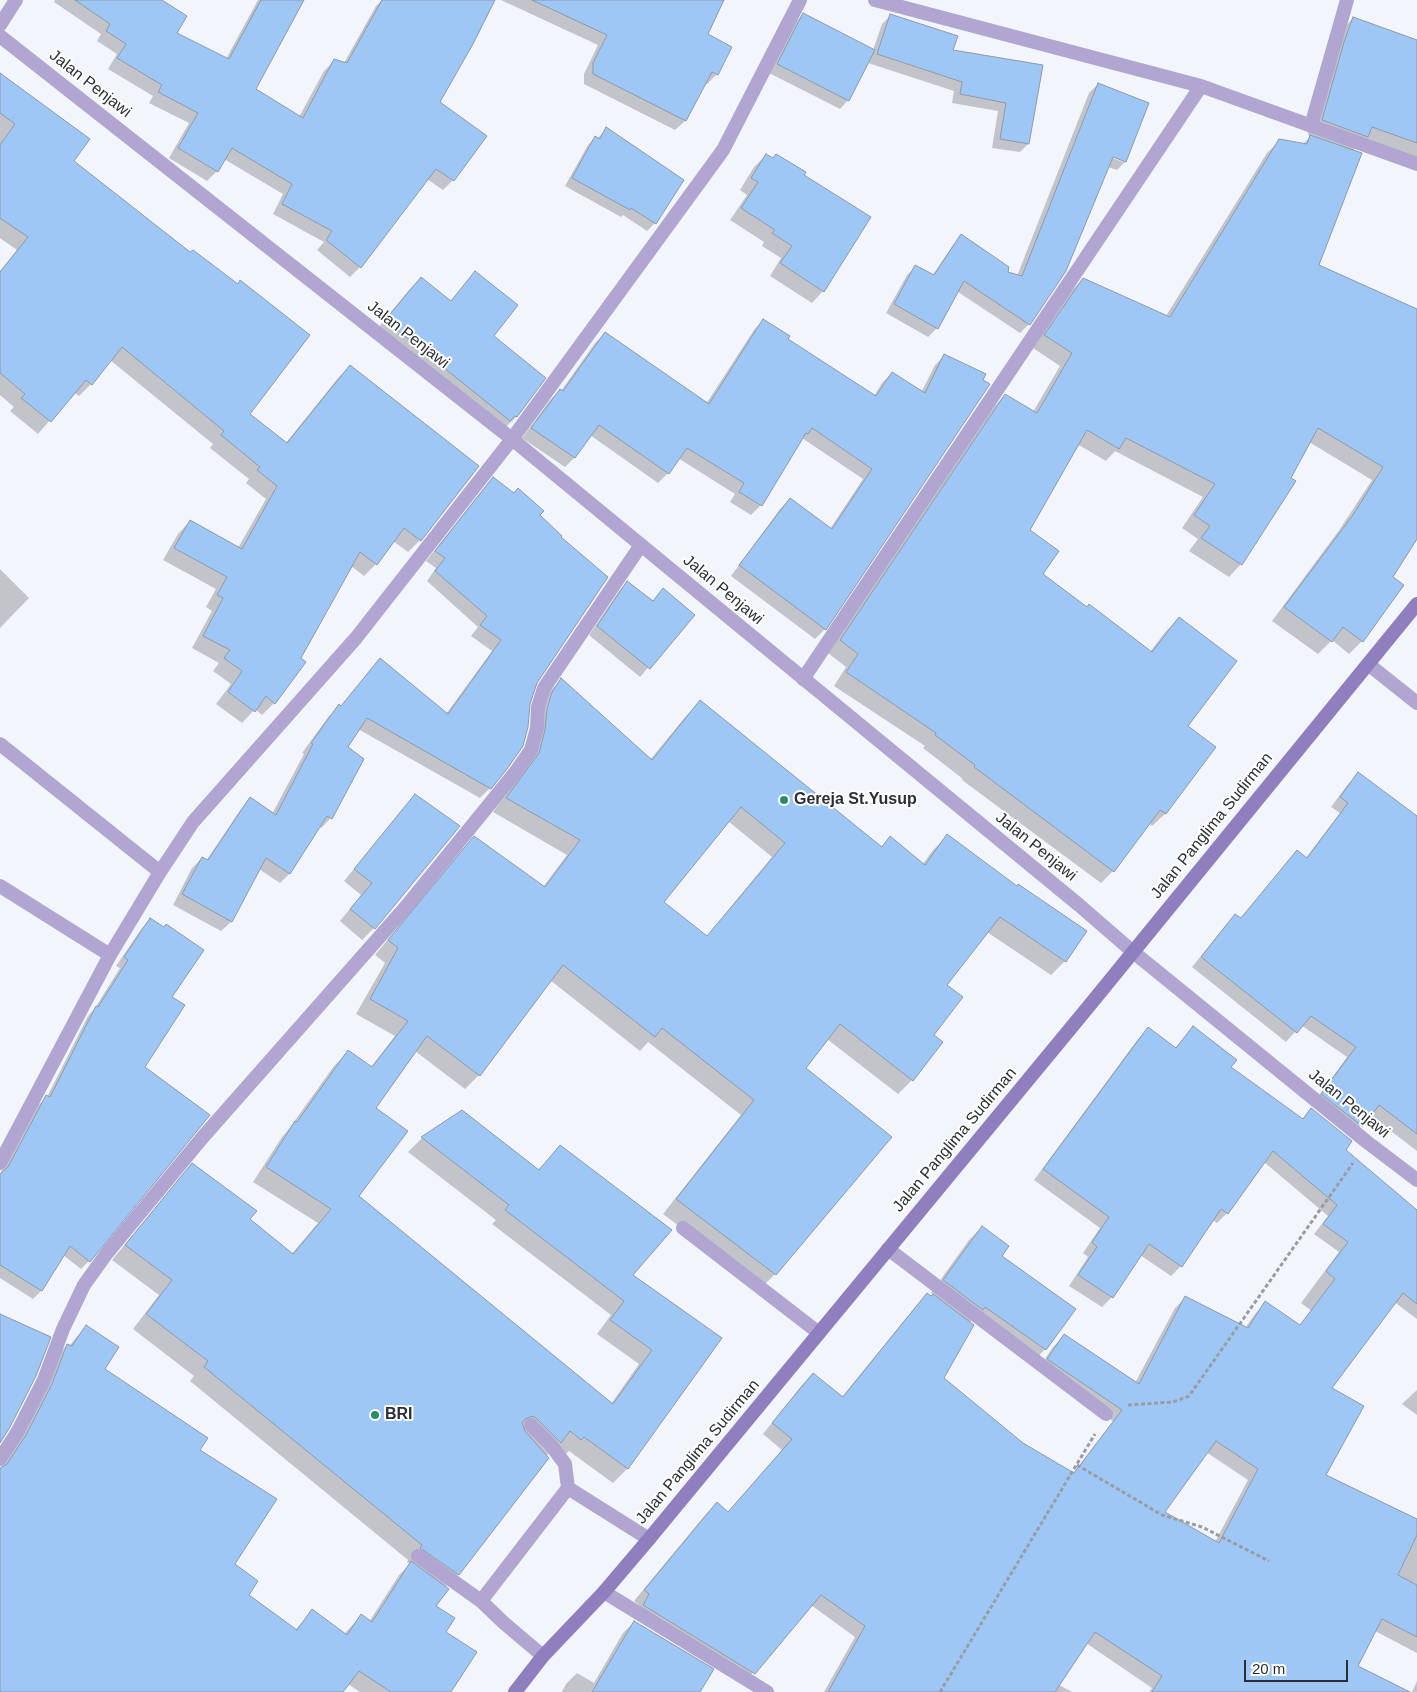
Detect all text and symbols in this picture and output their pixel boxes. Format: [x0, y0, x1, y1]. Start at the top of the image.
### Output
street label: Jalan Penjawi [45, 46, 135, 122]
street label: Jalan Penjawi [363, 297, 453, 373]
street label: Jalan Penjawi [679, 551, 767, 629]
street label: Jalan Panglima Sudirman [1147, 749, 1277, 903]
place label: Gereja St.Yusup [794, 790, 917, 810]
marker: Gereja St.Yusup [778, 794, 790, 806]
street label: Jalan Penjawi [992, 808, 1080, 886]
street label: Jalan Panglima Sudirman [889, 1064, 1021, 1216]
street label: Jalan Penjawi [1305, 1065, 1393, 1143]
street label: Jalan Panglima Sudirman [632, 1376, 764, 1528]
place label: BRI [385, 1405, 413, 1425]
marker: BRI [369, 1409, 381, 1421]
scale bar [1247, 1650, 1351, 1682]
text: 20 m [1252, 1660, 1285, 1677]

